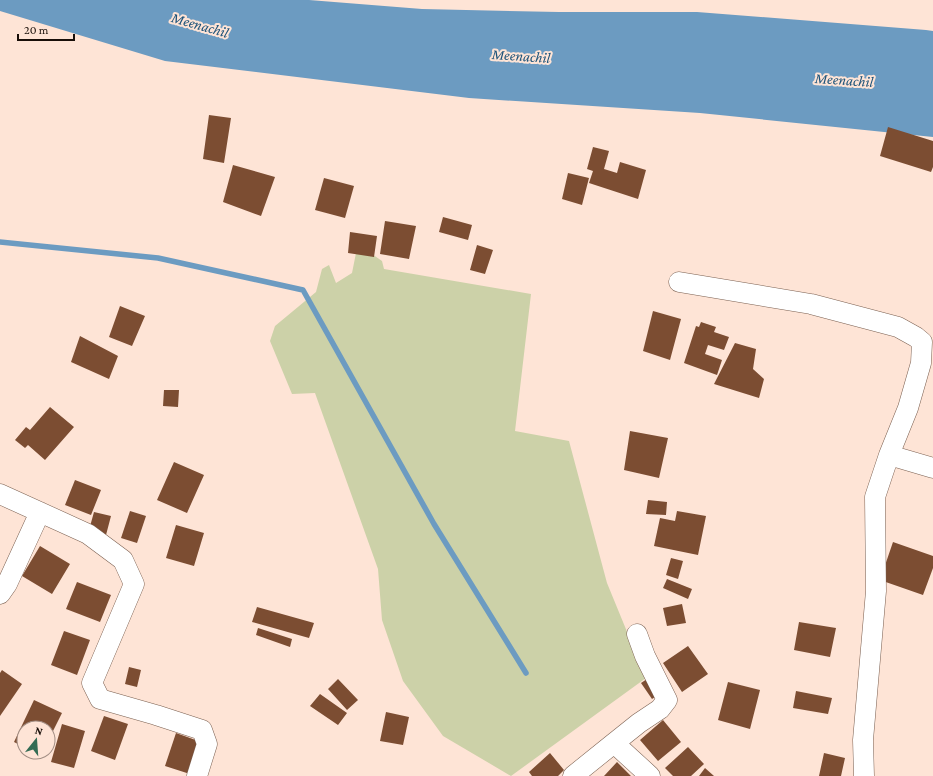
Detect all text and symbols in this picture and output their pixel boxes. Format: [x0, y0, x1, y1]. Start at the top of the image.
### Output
water label: Meenachil [169, 9, 231, 41]
scale bar [18, 16, 74, 42]
text: 20 m [24, 23, 49, 37]
water label: Meenachil [490, 46, 551, 66]
water label: Meenachil [813, 70, 874, 90]
north arrow [16, 720, 56, 760]
text: N [34, 724, 45, 737]

